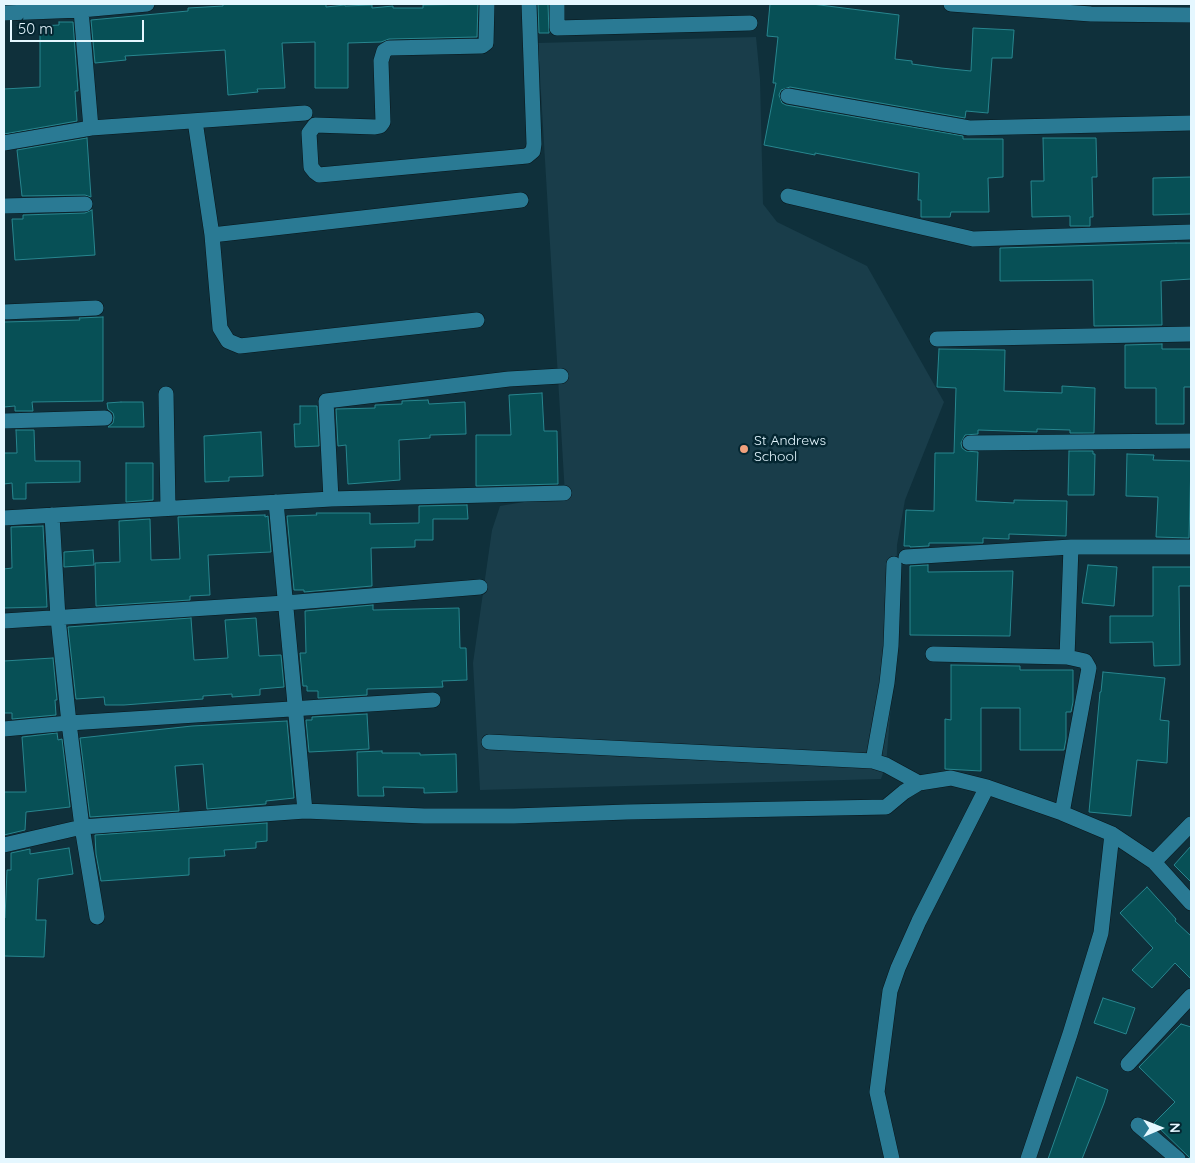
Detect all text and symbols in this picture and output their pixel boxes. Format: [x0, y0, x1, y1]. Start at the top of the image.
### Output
scale bar [12, 10, 146, 42]
text: 50 m [18, 19, 53, 38]
place label: St Andrews School [754, 433, 826, 466]
marker: St Andrews School [738, 443, 750, 455]
north arrow [1135, 1103, 1185, 1153]
text: N [1166, 1122, 1184, 1133]

